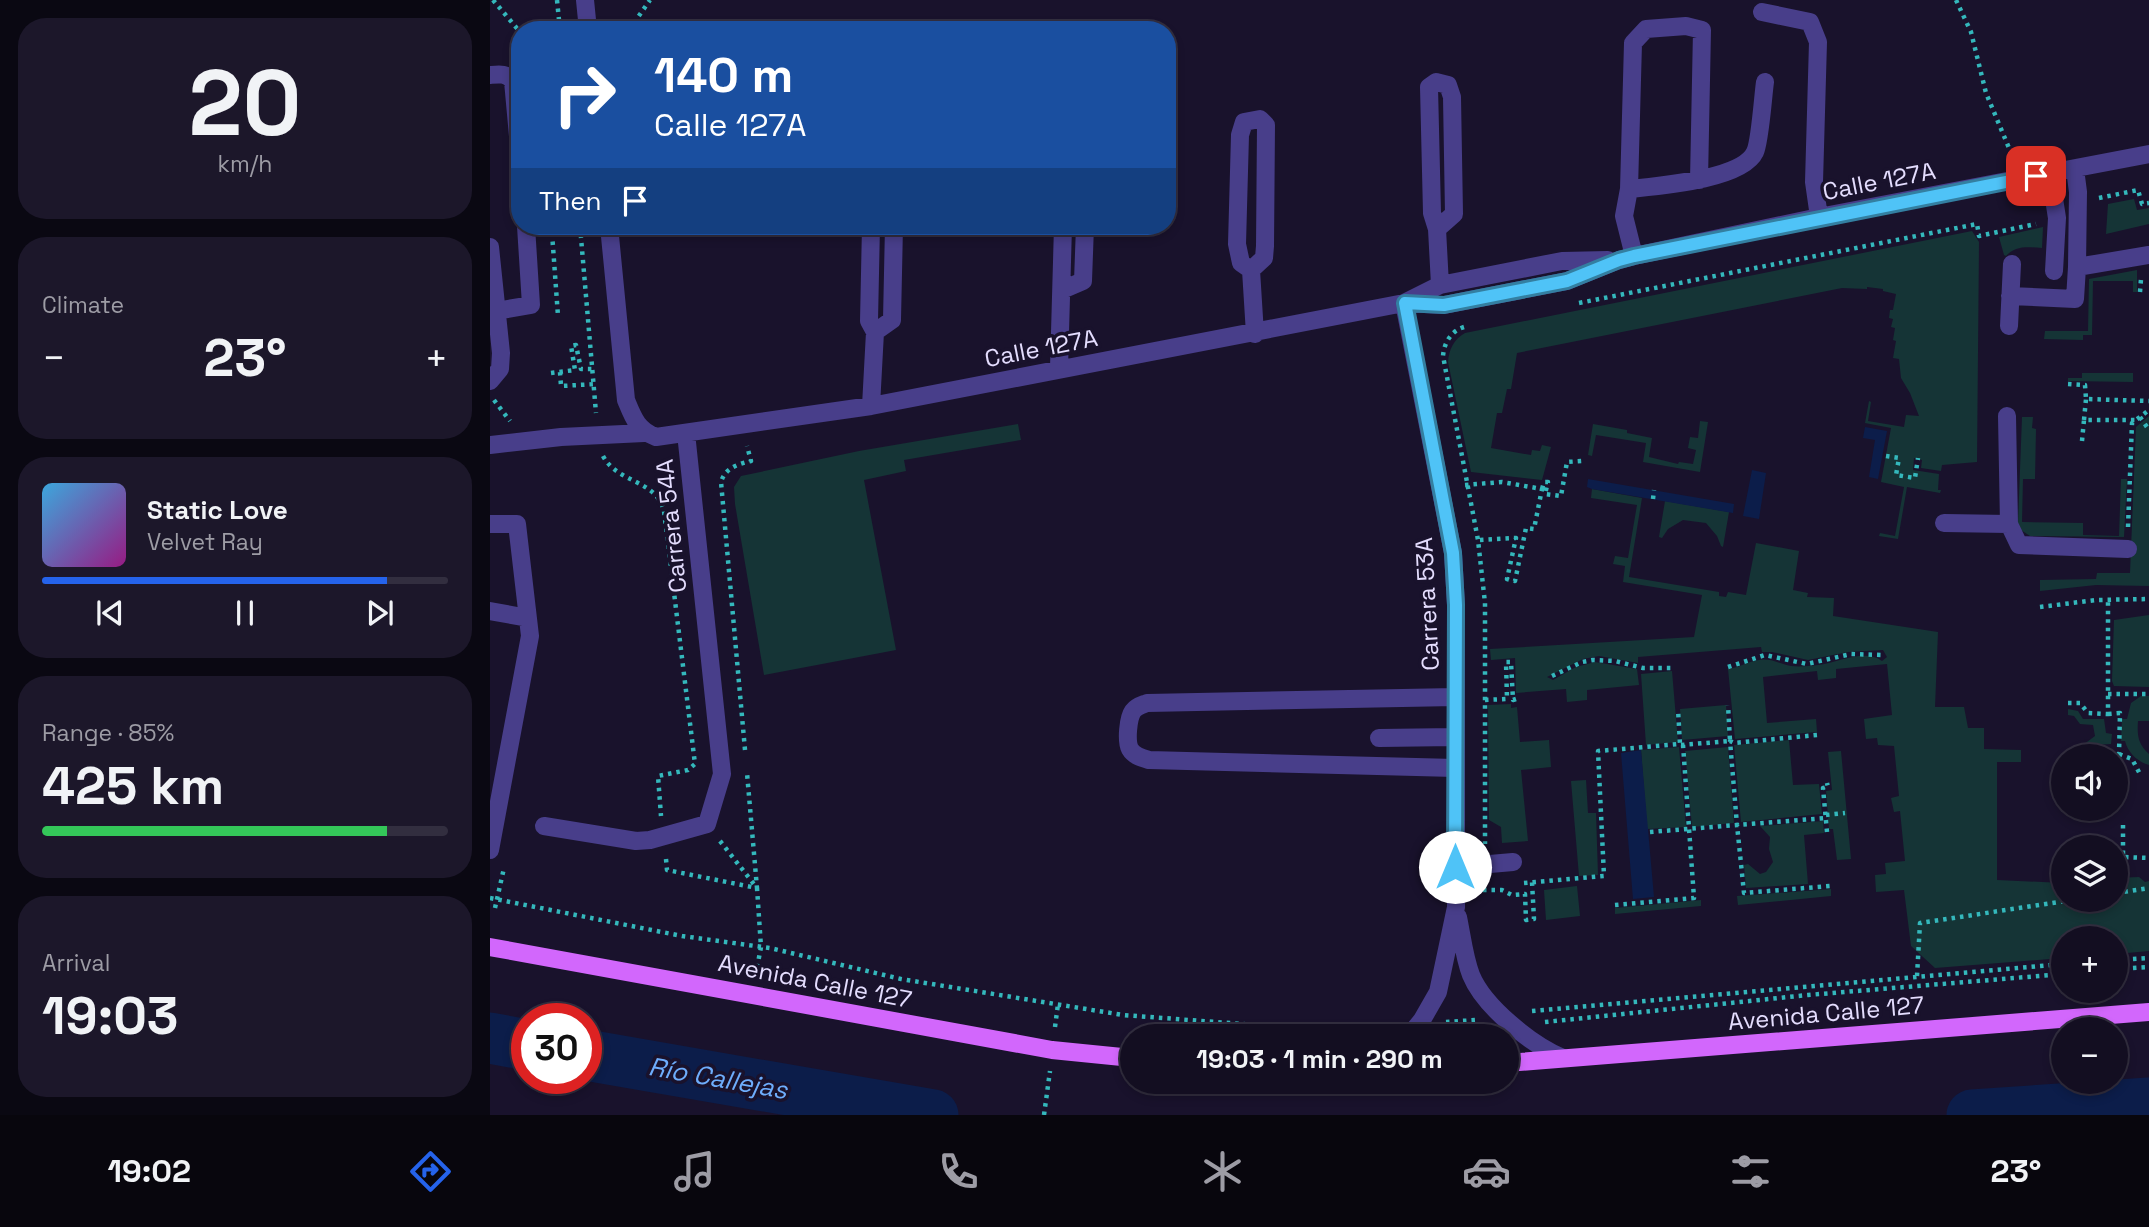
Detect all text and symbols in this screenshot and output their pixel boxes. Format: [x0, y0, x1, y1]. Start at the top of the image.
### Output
text: 140 m [654, 44, 793, 106]
text: 20 [188, 45, 302, 162]
icon: right [539, 49, 630, 140]
text: Calle 127A [654, 105, 806, 145]
pin [2006, 146, 2066, 206]
text: km/h [218, 149, 272, 179]
street label: Calle 127A [1820, 155, 1938, 207]
icon: arrive [2017, 157, 2055, 195]
icon: arrive [616, 182, 654, 220]
text: Then [539, 184, 602, 218]
text: Climate [42, 290, 124, 320]
street label: Calle 127A [982, 322, 1100, 374]
text: 23° [204, 325, 287, 391]
text: − [42, 334, 66, 382]
text: + [424, 334, 448, 382]
street label: Carrera 54A [649, 458, 693, 594]
text: Static Love [147, 493, 288, 527]
text: Velvet Ray [147, 527, 263, 557]
street label: Carrera 53A [1408, 536, 1446, 672]
icon: previous [91, 594, 129, 632]
icon: pause [226, 594, 264, 632]
icon: next [361, 594, 399, 632]
text: Range · 85% [42, 718, 174, 748]
map controls [2051, 744, 2128, 1094]
button: sound [2051, 744, 2128, 821]
text: 425 km [42, 753, 224, 819]
position arrow [1418, 830, 1492, 904]
button: layers [2051, 835, 2128, 912]
button: + [2051, 926, 2128, 1003]
street label: Avenida Calle 127 [716, 947, 914, 1015]
text: Arrival [42, 948, 110, 978]
text: 19:03 [42, 983, 178, 1049]
street label: Avenida Calle 127 [1727, 989, 1925, 1037]
speed limit sign: 30 [511, 1003, 602, 1094]
button: − [2051, 1017, 2128, 1094]
text: 19:03 · 1 min · 290 m [1196, 1042, 1443, 1076]
water label: Río Callejas [646, 1049, 791, 1107]
icon: directions [406, 1147, 455, 1196]
icon: music [670, 1147, 719, 1196]
icon: phone [934, 1147, 983, 1196]
icon: climate [1198, 1147, 1247, 1196]
icon: car [1462, 1147, 1511, 1196]
icon: filters [1726, 1147, 1775, 1196]
text: 19:02 [108, 1151, 191, 1191]
text: 23° [1990, 1151, 2041, 1191]

